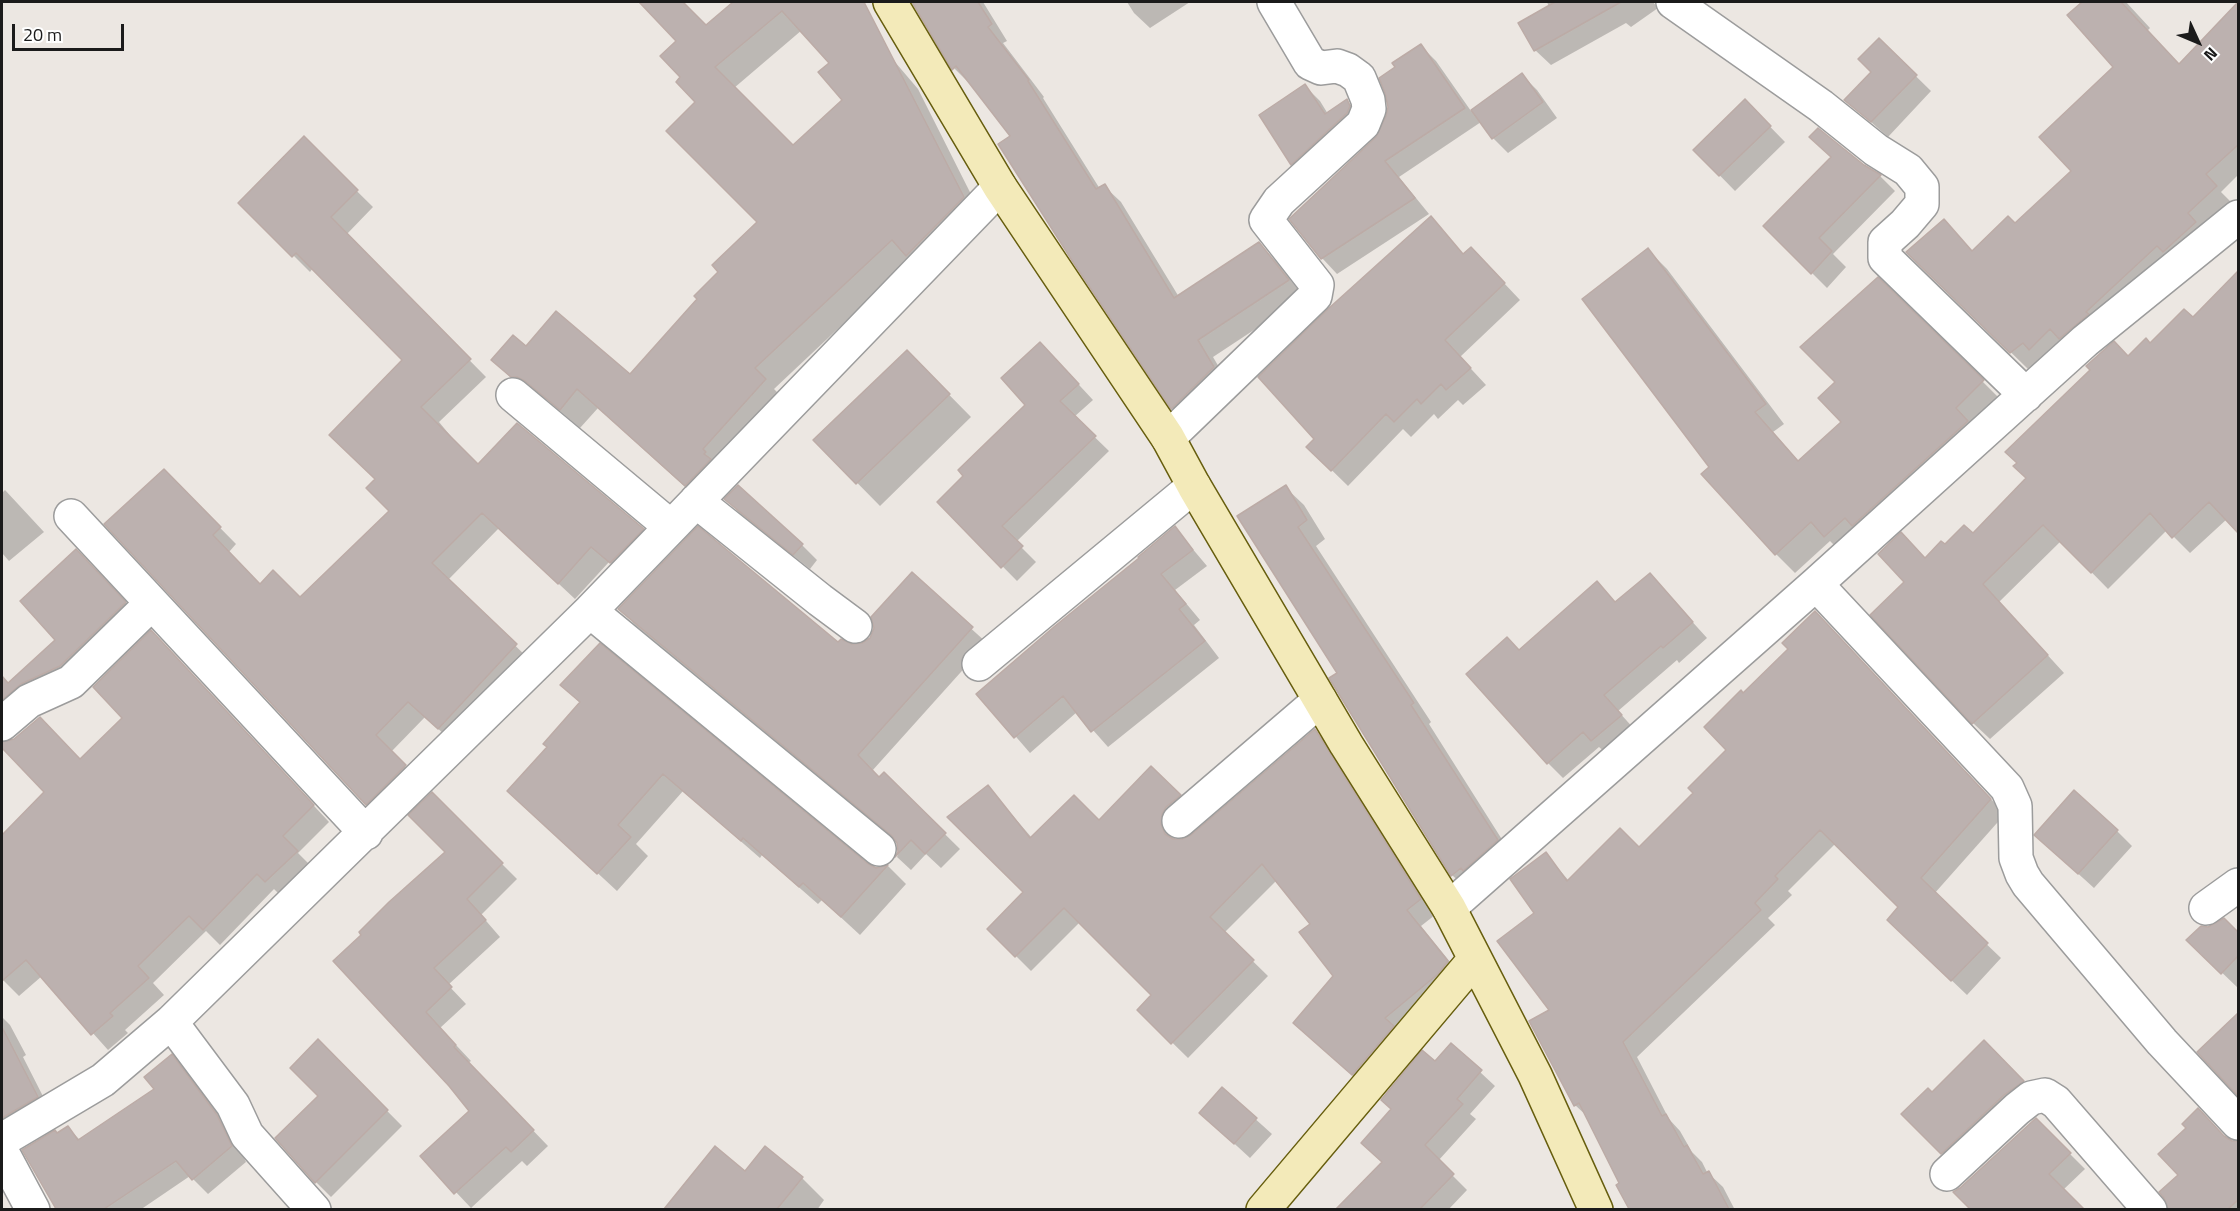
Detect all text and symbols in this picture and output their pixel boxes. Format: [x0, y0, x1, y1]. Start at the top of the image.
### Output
scale bar [15, 12, 128, 50]
north arrow [2168, 12, 2228, 72]
text: 20 m [23, 21, 62, 48]
text: N [2198, 42, 2223, 67]

